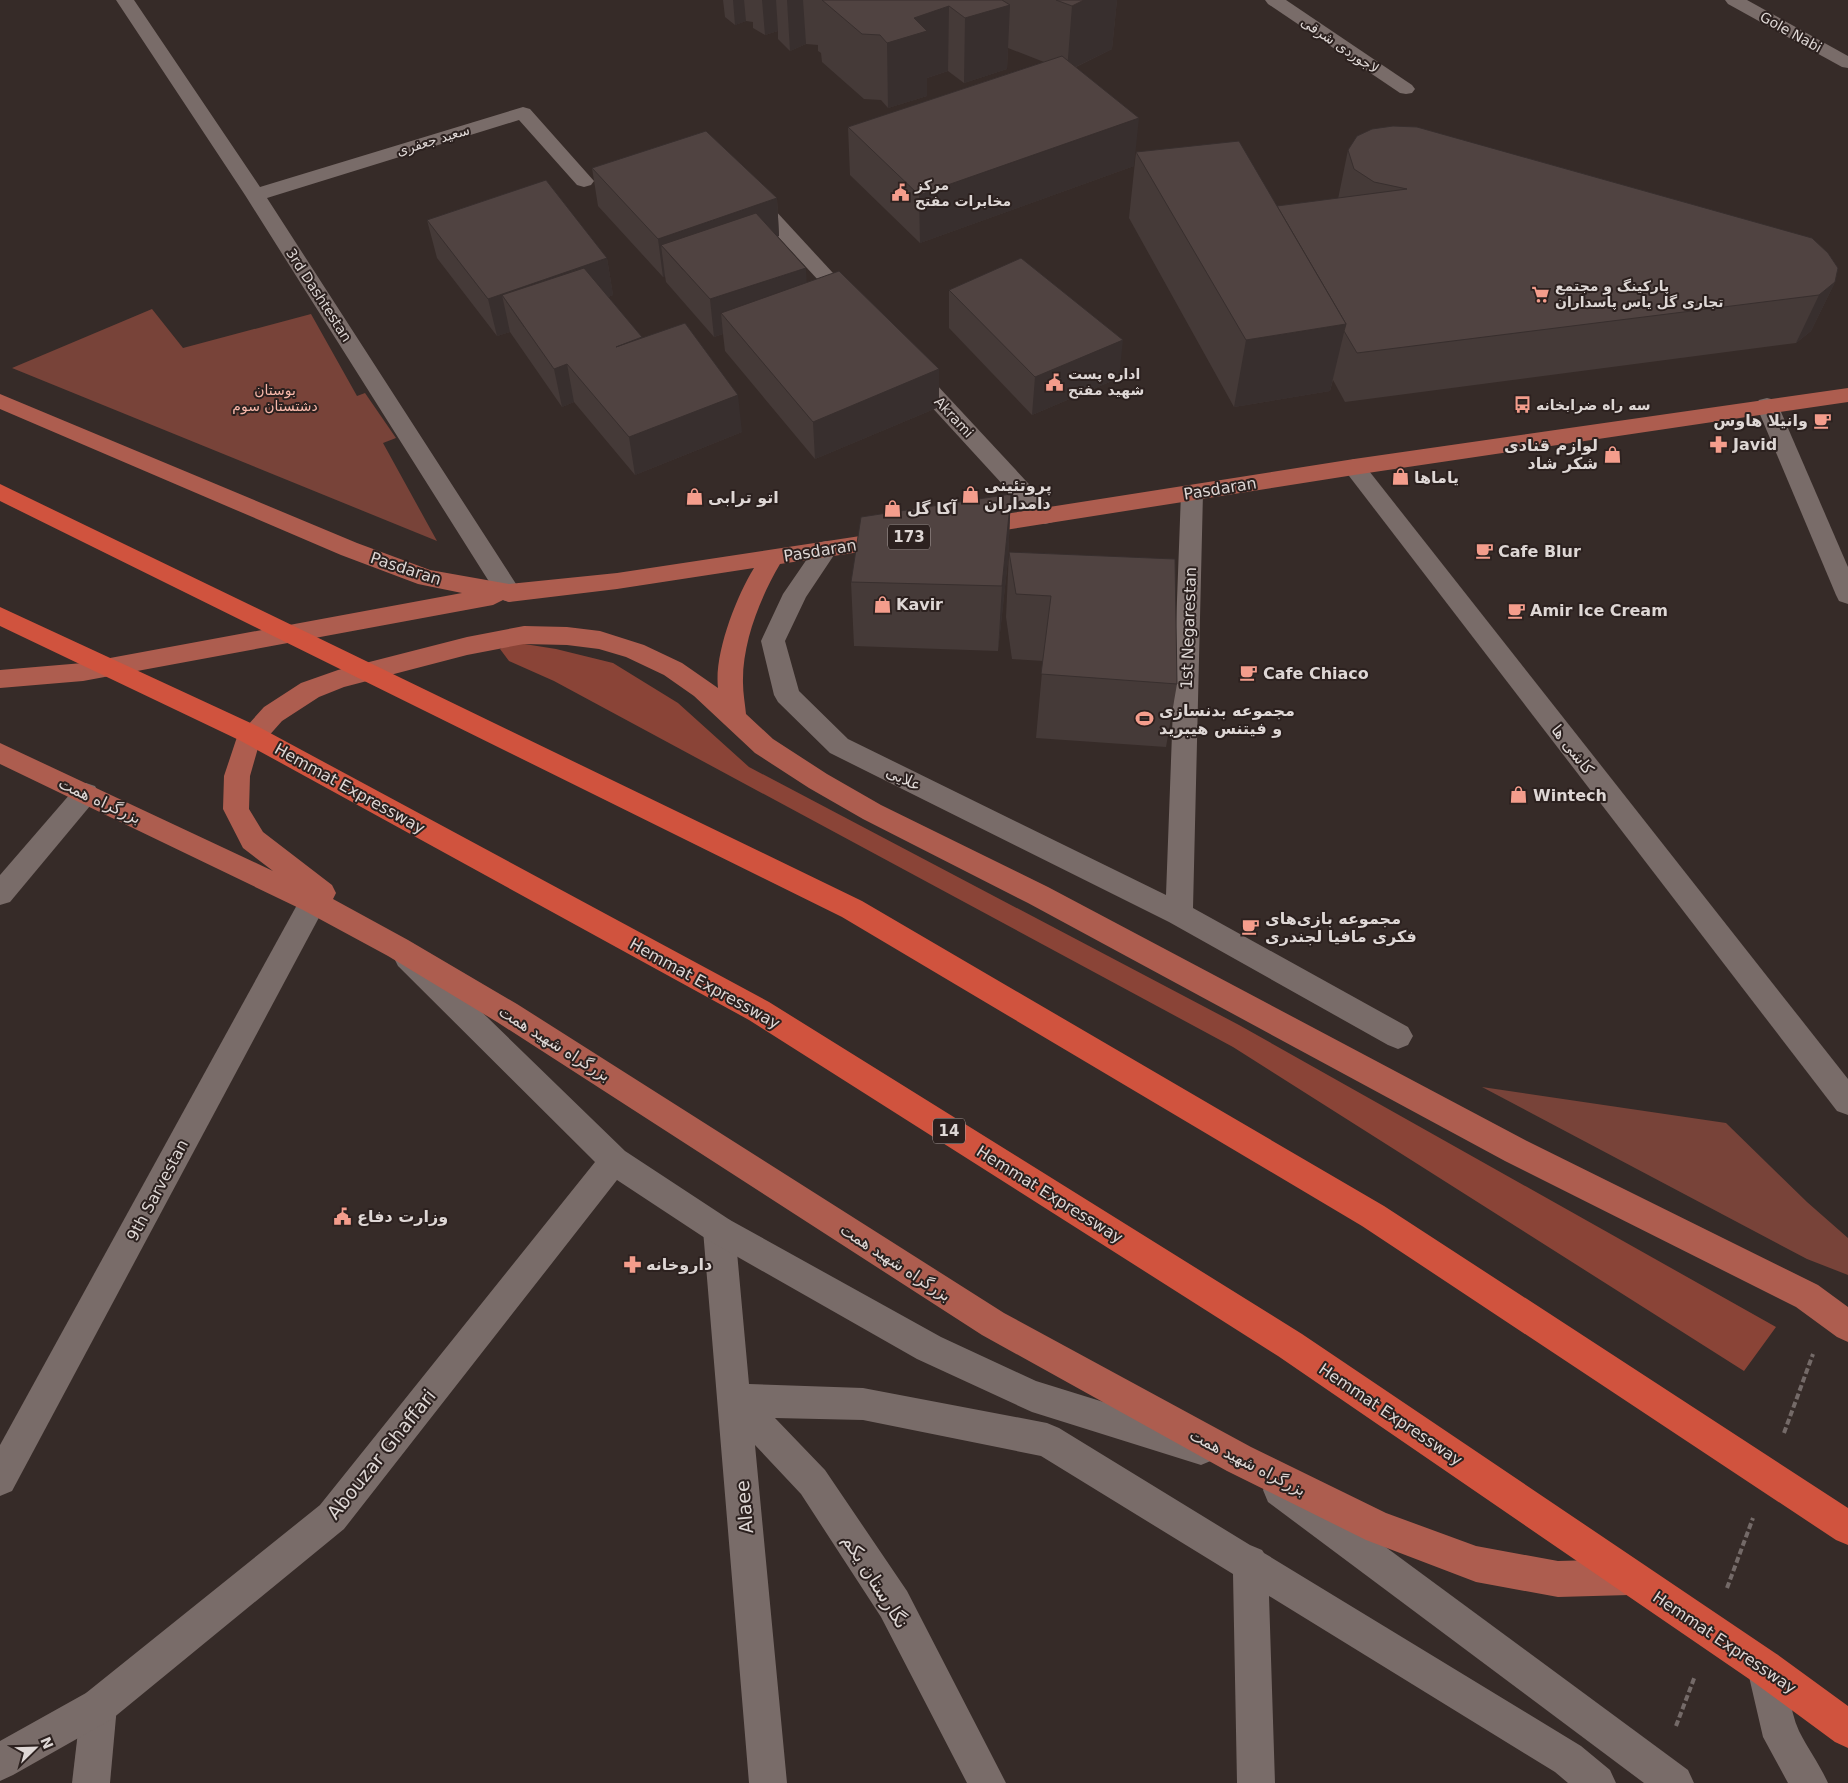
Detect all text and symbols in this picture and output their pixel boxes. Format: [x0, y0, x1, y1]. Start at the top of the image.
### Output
street label: Gole Nabi [1757, 8, 1825, 56]
street label: لاجوردی شرقی [1298, 13, 1382, 78]
street label: سعید جعفری [394, 121, 472, 160]
place label: مرکز مخابرات مفتح [914, 177, 1011, 210]
public building icon: مرکز مخابرات مفتح [891, 183, 911, 203]
street label: 3rd Dashtestan [283, 246, 355, 344]
place label: پارکینگ و مجتمع تجاری گل یاس پاسداران [1555, 278, 1724, 311]
supermarket icon: پارکینگ و مجتمع تجاری گل یاس پاسداران [1531, 284, 1551, 304]
place label: اداره پست شهید مفتح [1068, 366, 1144, 399]
public building icon: اداره پست شهید مفتح [1044, 372, 1064, 392]
park label: بوستان دشتستان سوم [232, 382, 318, 415]
street label: Akrami [931, 393, 977, 441]
bus stop icon: سه راه ضرابخانه [1512, 395, 1532, 415]
place label: سه راه ضرابخانه [1536, 397, 1651, 414]
cafe icon: وانیلا هاوس [1812, 410, 1832, 430]
place label: وانیلا هاوس [1713, 411, 1808, 430]
pharmacy icon: Javid [1709, 434, 1729, 454]
place label: Javid [1732, 435, 1777, 454]
place label: لوازم قنادی شکر شاد [1504, 436, 1598, 473]
shop icon: لوازم قنادی شکر شاد [1602, 444, 1622, 464]
shop icon: یاماها [1390, 467, 1410, 487]
place label: یاماها [1414, 468, 1459, 487]
street label: Pasdaran [1182, 473, 1258, 504]
place label: پروتئینی دامداران [984, 476, 1052, 513]
shop icon: پروتئینی دامداران [960, 484, 980, 504]
shop icon: اتو ترابی [684, 487, 704, 507]
place label: اتو ترابی [708, 488, 779, 507]
shop icon: آکا گل [883, 498, 903, 518]
place label: آکا گل [907, 498, 957, 518]
road number: 173 [888, 524, 930, 550]
street label: Pasdaran [782, 535, 858, 566]
cafe icon: Cafe Blur [1474, 541, 1494, 561]
place label: Cafe Blur [1498, 542, 1581, 561]
street label: Pasdaran [368, 548, 444, 589]
street label: 1st Negarestan [1177, 567, 1200, 689]
shop icon: Kavir [872, 594, 892, 614]
place label: Kavir [896, 595, 943, 614]
cafe icon: Amir Ice Cream [1506, 600, 1526, 620]
place label: Amir Ice Cream [1530, 601, 1668, 620]
cafe icon: Cafe Chiaco [1239, 663, 1259, 683]
place label: Cafe Chiaco [1263, 664, 1369, 683]
place label: مجموعه بدنسازی و فیتنس هیبرید [1159, 701, 1295, 738]
sports icon: مجموعه بدنسازی و فیتنس هیبرید [1135, 709, 1155, 729]
street label: کاشی ها [1547, 721, 1598, 778]
street label: Hemmat Expressway [271, 739, 428, 838]
street label: علایی [883, 762, 925, 795]
street label: بزرگراه همت [55, 773, 144, 829]
shop icon: Wintech [1509, 785, 1529, 805]
place label: Wintech [1533, 786, 1607, 805]
place label: مجموعه بازی‌های فکری مافیا لجندری [1265, 909, 1417, 946]
cafe icon: مجموعه بازی‌های فکری مافیا لجندری [1241, 917, 1261, 937]
street label: Hemmat Expressway [626, 934, 783, 1033]
street label: بزرگراه شهید همت [495, 1001, 614, 1086]
road number: 14 [933, 1118, 965, 1144]
street label: 9th Sarvestan [123, 1136, 192, 1244]
street label: Hemmat Expressway [973, 1142, 1126, 1247]
public building icon: وزارت دفاع [333, 1206, 353, 1226]
place label: وزارت دفاع [357, 1207, 448, 1226]
street label: بزرگراه شهید همت [836, 1220, 955, 1306]
pharmacy icon: داروخانه [622, 1254, 642, 1274]
place label: داروخانه [646, 1255, 712, 1274]
street label: Hemmat Expressway [1315, 1359, 1466, 1470]
street label: Abouzar Ghaffari [322, 1385, 440, 1523]
street label: بزرگراه شهید همت [1186, 1425, 1309, 1501]
street label: Alaee [731, 1479, 757, 1535]
street label: نگارستان یکم [838, 1530, 914, 1633]
street label: Hemmat Expressway [1649, 1587, 1800, 1698]
north arrow [10, 1723, 60, 1773]
text: N [37, 1734, 57, 1751]

